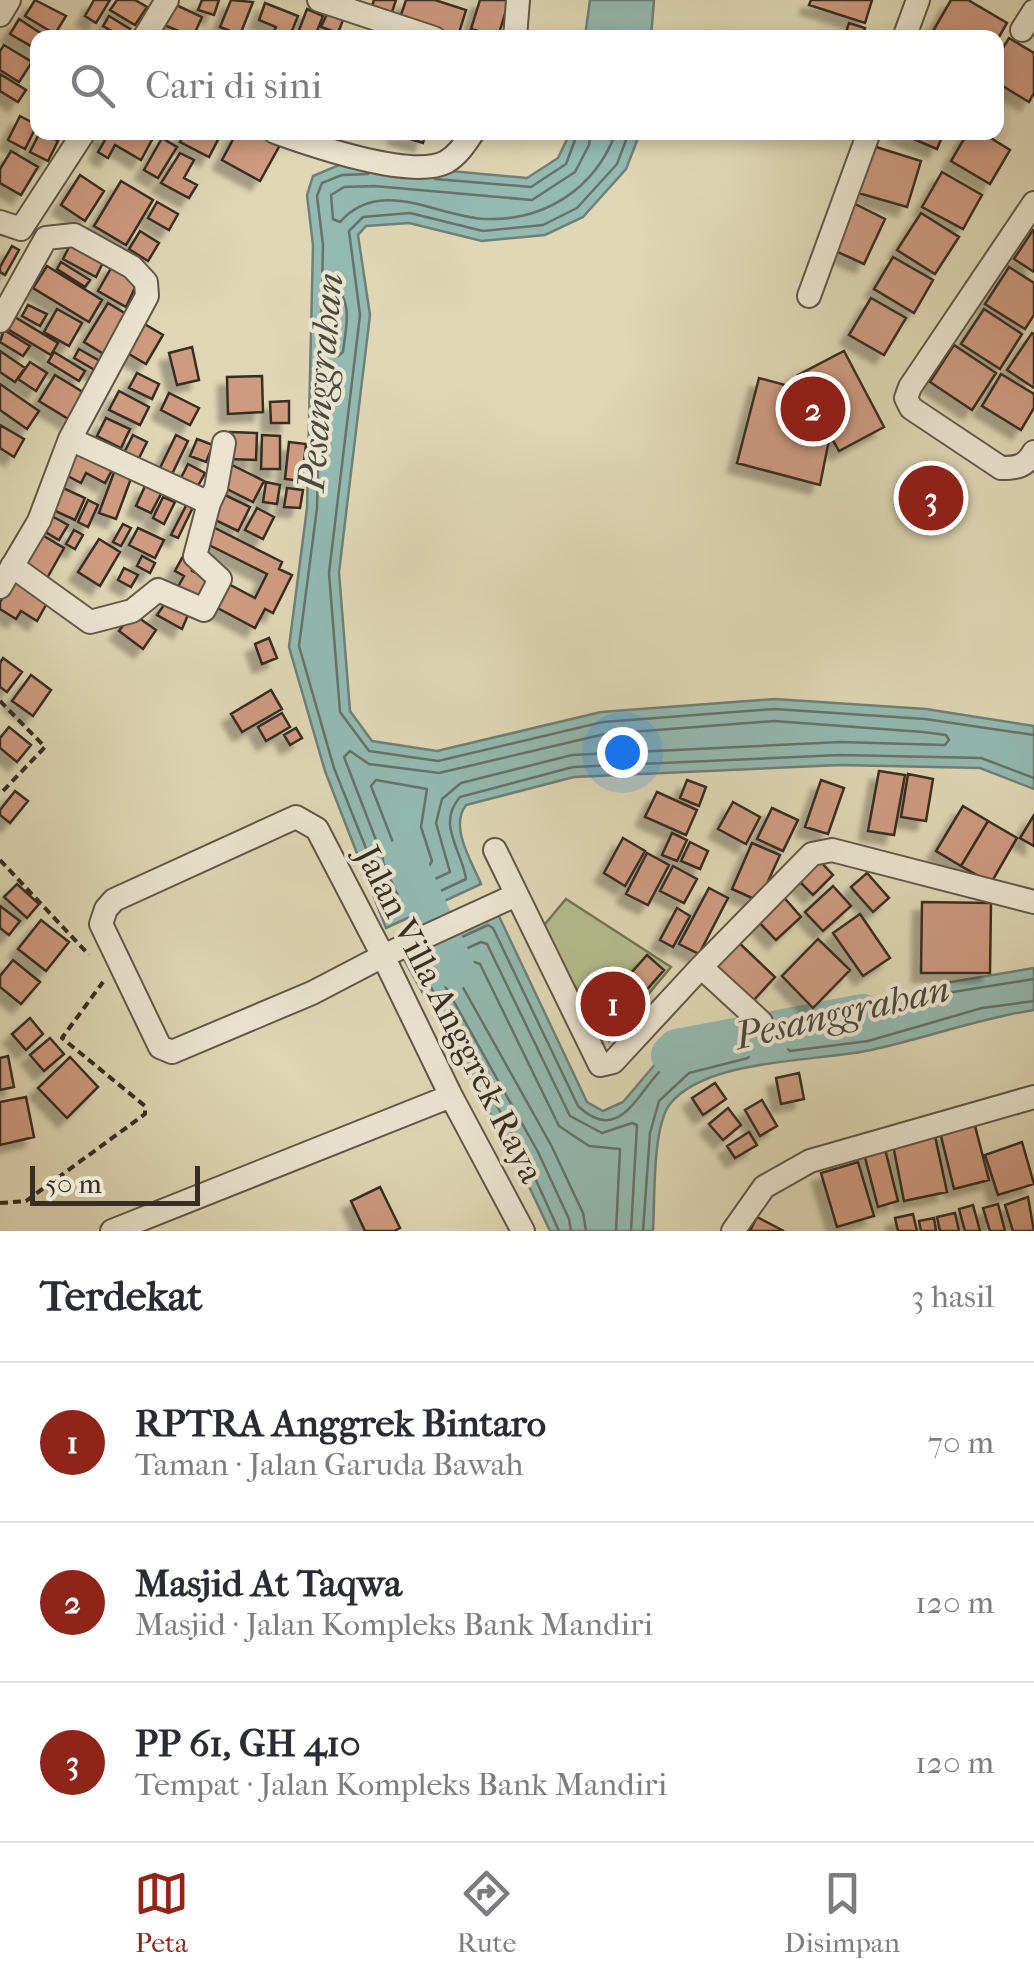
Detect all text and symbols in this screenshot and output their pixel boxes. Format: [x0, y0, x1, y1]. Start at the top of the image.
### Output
search box [30, 30, 1004, 140]
icon: search [65, 58, 120, 113]
text: Cari di sini [145, 63, 322, 108]
water label: Pesanggrahan [288, 271, 352, 495]
pin: 2 [780, 372, 846, 446]
pin: 3 [898, 460, 964, 536]
your location [597, 727, 648, 778]
street label: Jalan Villa Anggrek Raya [345, 836, 553, 1190]
pin: 1 [580, 966, 646, 1042]
water label: Pesanggrahan [728, 966, 954, 1059]
scale bar [30, 1161, 200, 1206]
text: 50 m [45, 1167, 102, 1200]
text: Terdekat [40, 1272, 202, 1321]
text: 3 hasil [911, 1278, 994, 1315]
text: RPTRA Anggrek Bintaro [135, 1401, 546, 1446]
text: 1 [67, 1424, 78, 1461]
text: 70 m [928, 1424, 994, 1461]
text: Taman · Jalan Garuda Bawah [135, 1446, 524, 1483]
text: Masjid At Taqwa [135, 1561, 402, 1606]
text: 2 [64, 1584, 81, 1621]
text: 120 m [915, 1584, 994, 1621]
text: Masjid · Jalan Kompleks Bank Mandiri [135, 1606, 653, 1643]
text: PP 61, GH 410 [135, 1721, 361, 1766]
text: 3 [66, 1744, 79, 1781]
text: 120 m [915, 1744, 994, 1781]
text: Tempat · Jalan Kompleks Bank Mandiri [135, 1766, 667, 1803]
tab: Peta [134, 1866, 189, 1959]
tab: Rute [457, 1866, 516, 1959]
tab: Disimpan [784, 1866, 900, 1959]

